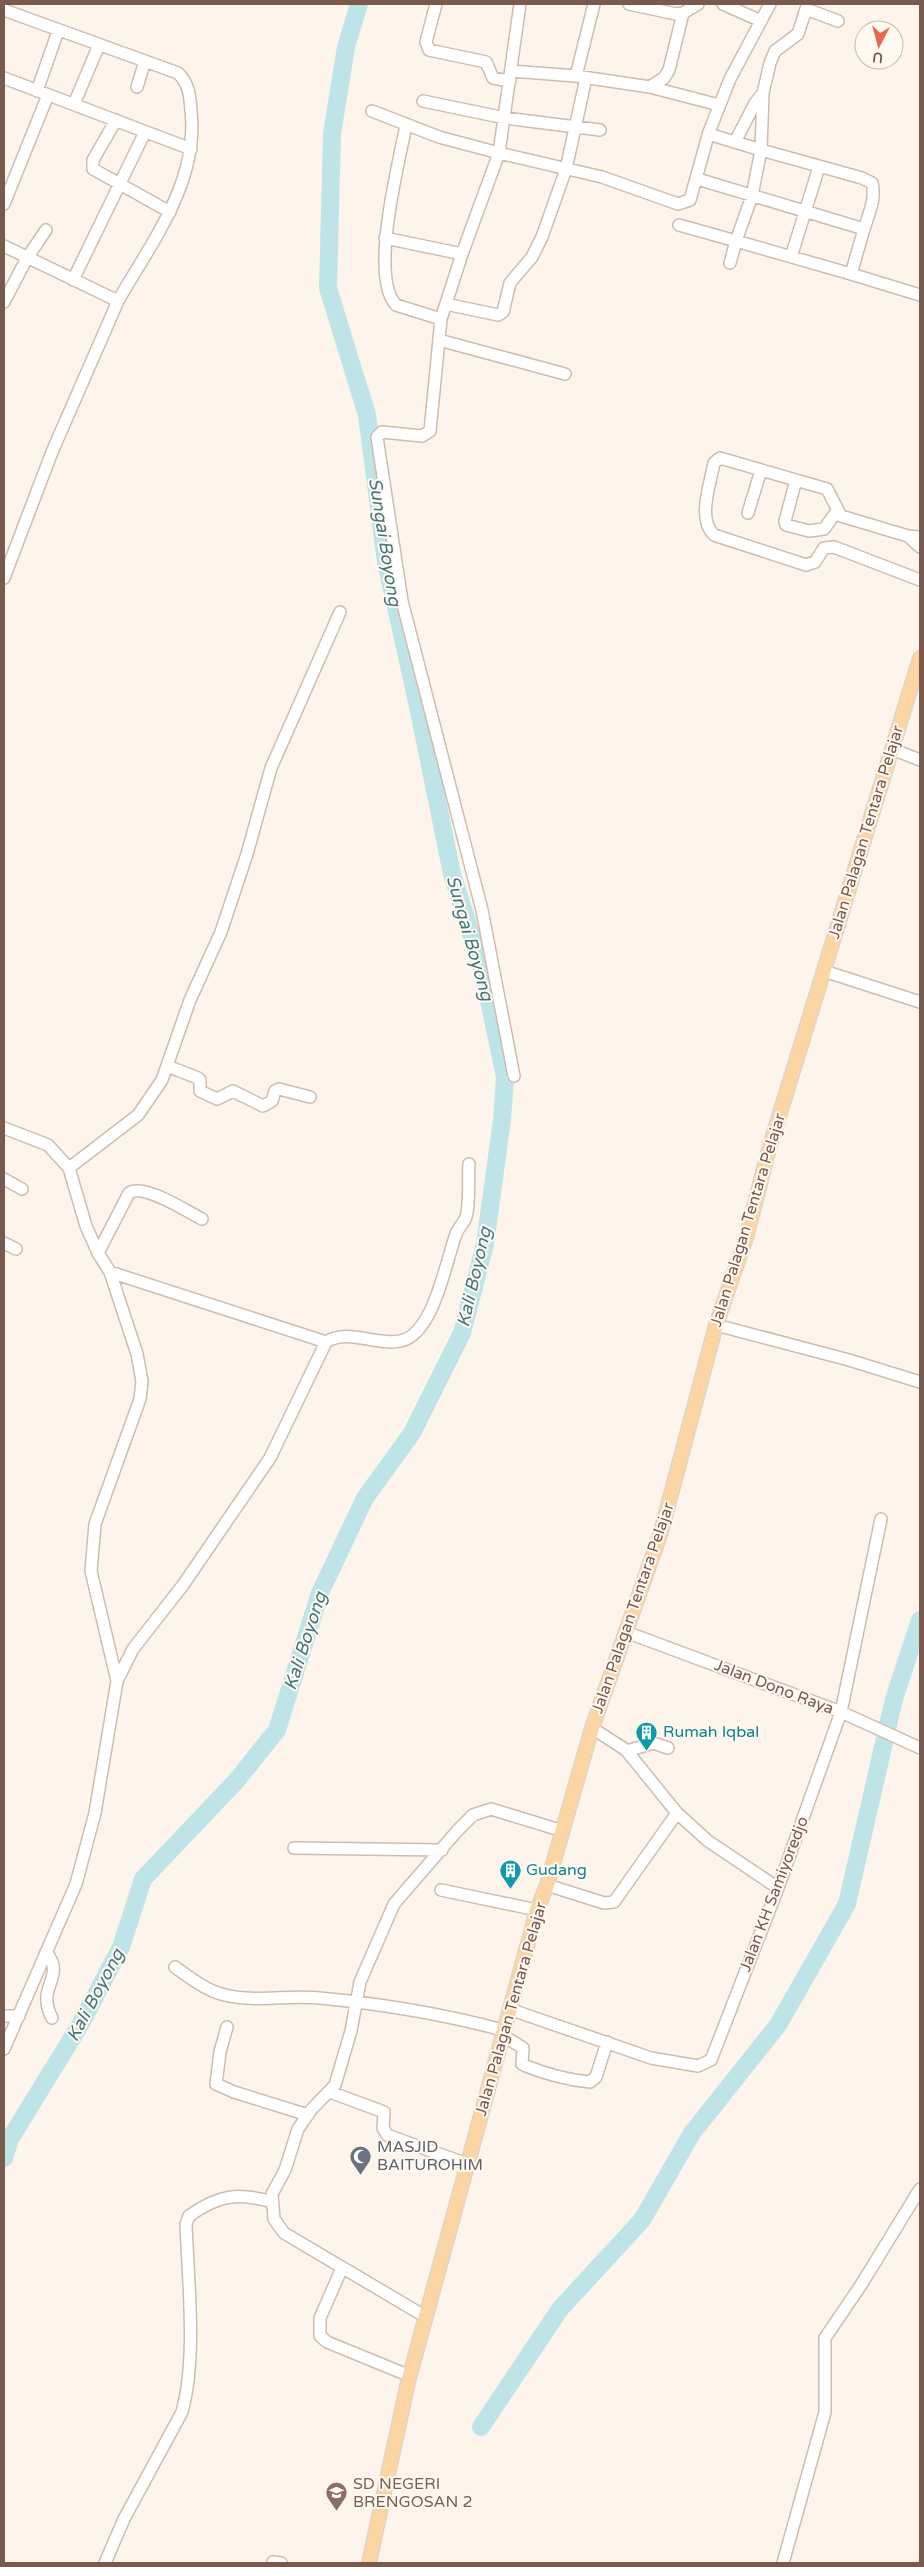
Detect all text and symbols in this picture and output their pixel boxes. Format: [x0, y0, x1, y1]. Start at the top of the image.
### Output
north arrow [854, 20, 904, 70]
text: U [872, 48, 884, 66]
water label: Sungai Boyong [364, 476, 406, 609]
street label: Jalan Palagan Tentara Pelajar [824, 722, 908, 941]
water label: Sungai Boyong [442, 873, 499, 1005]
street label: Jalan Palagan Tentara Pelajar [706, 1110, 790, 1329]
water label: Kali Boyong [452, 1223, 497, 1329]
street label: Jalan Palagan Tentara Pelajar [587, 1499, 679, 1716]
water label: Kali Boyong [279, 1588, 332, 1693]
street label: Jalan Dono Raya [712, 1655, 836, 1719]
building icon: Rumah Iqbal [635, 1720, 659, 1751]
place label: Rumah Iqbal [663, 1722, 759, 1742]
street label: Jalan KH Samiyoredjo [735, 1813, 813, 1975]
building icon: Gudang [498, 1858, 522, 1889]
place label: Gudang [526, 1860, 587, 1880]
street label: Jalan Palagan Tentara Pelajar [471, 1899, 551, 2119]
water label: Kali Boyong [61, 1943, 129, 2045]
place label: MASJID BAITUROHIM [377, 2137, 483, 2175]
mosque icon: MASJID BAITUROHIM [349, 2144, 373, 2175]
place label: SD NEGERI BRENGOSAN 2 [353, 2474, 473, 2512]
school or university icon: SD NEGERI BRENGOSAN 2 [325, 2481, 349, 2512]

